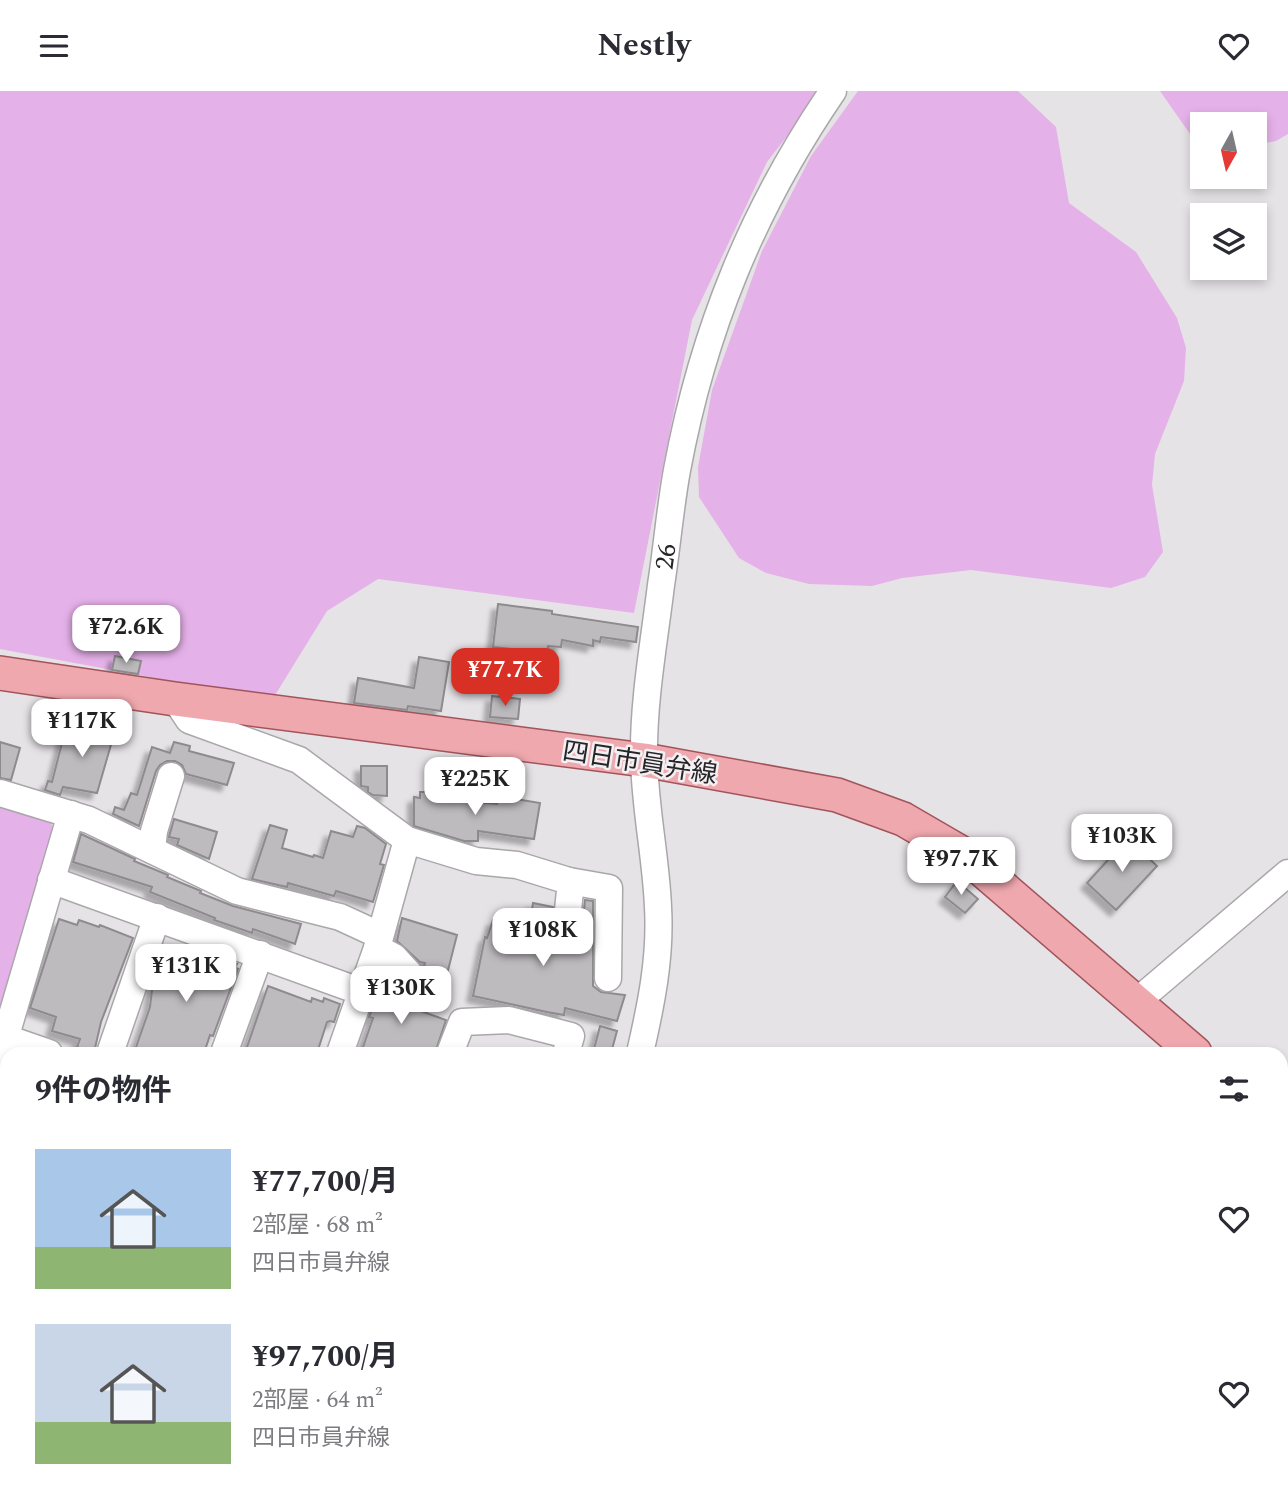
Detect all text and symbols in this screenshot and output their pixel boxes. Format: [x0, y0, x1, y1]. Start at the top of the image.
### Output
text: Nestly [597, 21, 691, 70]
icon: menu [35, 27, 73, 65]
icon: heart [1215, 27, 1253, 65]
north arrow [1190, 112, 1267, 189]
map controls [1190, 112, 1267, 280]
button: layers [1190, 203, 1267, 280]
street label: 26 [644, 541, 687, 572]
pin: ¥72.6K [69, 605, 183, 665]
text: ¥72.6K [88, 610, 164, 645]
pin: ¥77.7K [448, 649, 562, 708]
text: ¥77.7K [467, 653, 543, 688]
pin: ¥117K [33, 699, 131, 759]
text: ¥117K [47, 704, 117, 739]
street label: 四日市員弁線 [560, 731, 720, 795]
pin: ¥225K [426, 757, 524, 817]
text: ¥225K [440, 762, 510, 797]
pin: ¥103K [1073, 815, 1171, 874]
text: ¥103K [1087, 819, 1157, 854]
pin: ¥97.7K [904, 837, 1018, 897]
text: ¥97.7K [923, 842, 999, 877]
pin: ¥108K [494, 909, 592, 968]
text: ¥108K [508, 913, 578, 948]
pin: ¥131K [137, 944, 235, 1004]
text: ¥131K [151, 949, 221, 984]
pin: ¥130K [352, 967, 450, 1026]
text: ¥130K [366, 971, 436, 1006]
text: 9件の物件 [35, 1068, 172, 1114]
icon: filters [1215, 1070, 1253, 1108]
text: ¥77,700/月 [252, 1159, 399, 1205]
icon: home [91, 1177, 175, 1261]
icon: heart [1215, 1200, 1253, 1238]
text: 2部屋 · 68 m² [252, 1208, 383, 1243]
text: 四日市員弁線 [252, 1246, 390, 1281]
text: ¥97,700/月 [252, 1334, 399, 1380]
icon: home [91, 1352, 175, 1436]
icon: heart [1215, 1375, 1253, 1413]
text: 2部屋 · 64 m² [252, 1383, 383, 1418]
text: 四日市員弁線 [252, 1421, 390, 1456]

